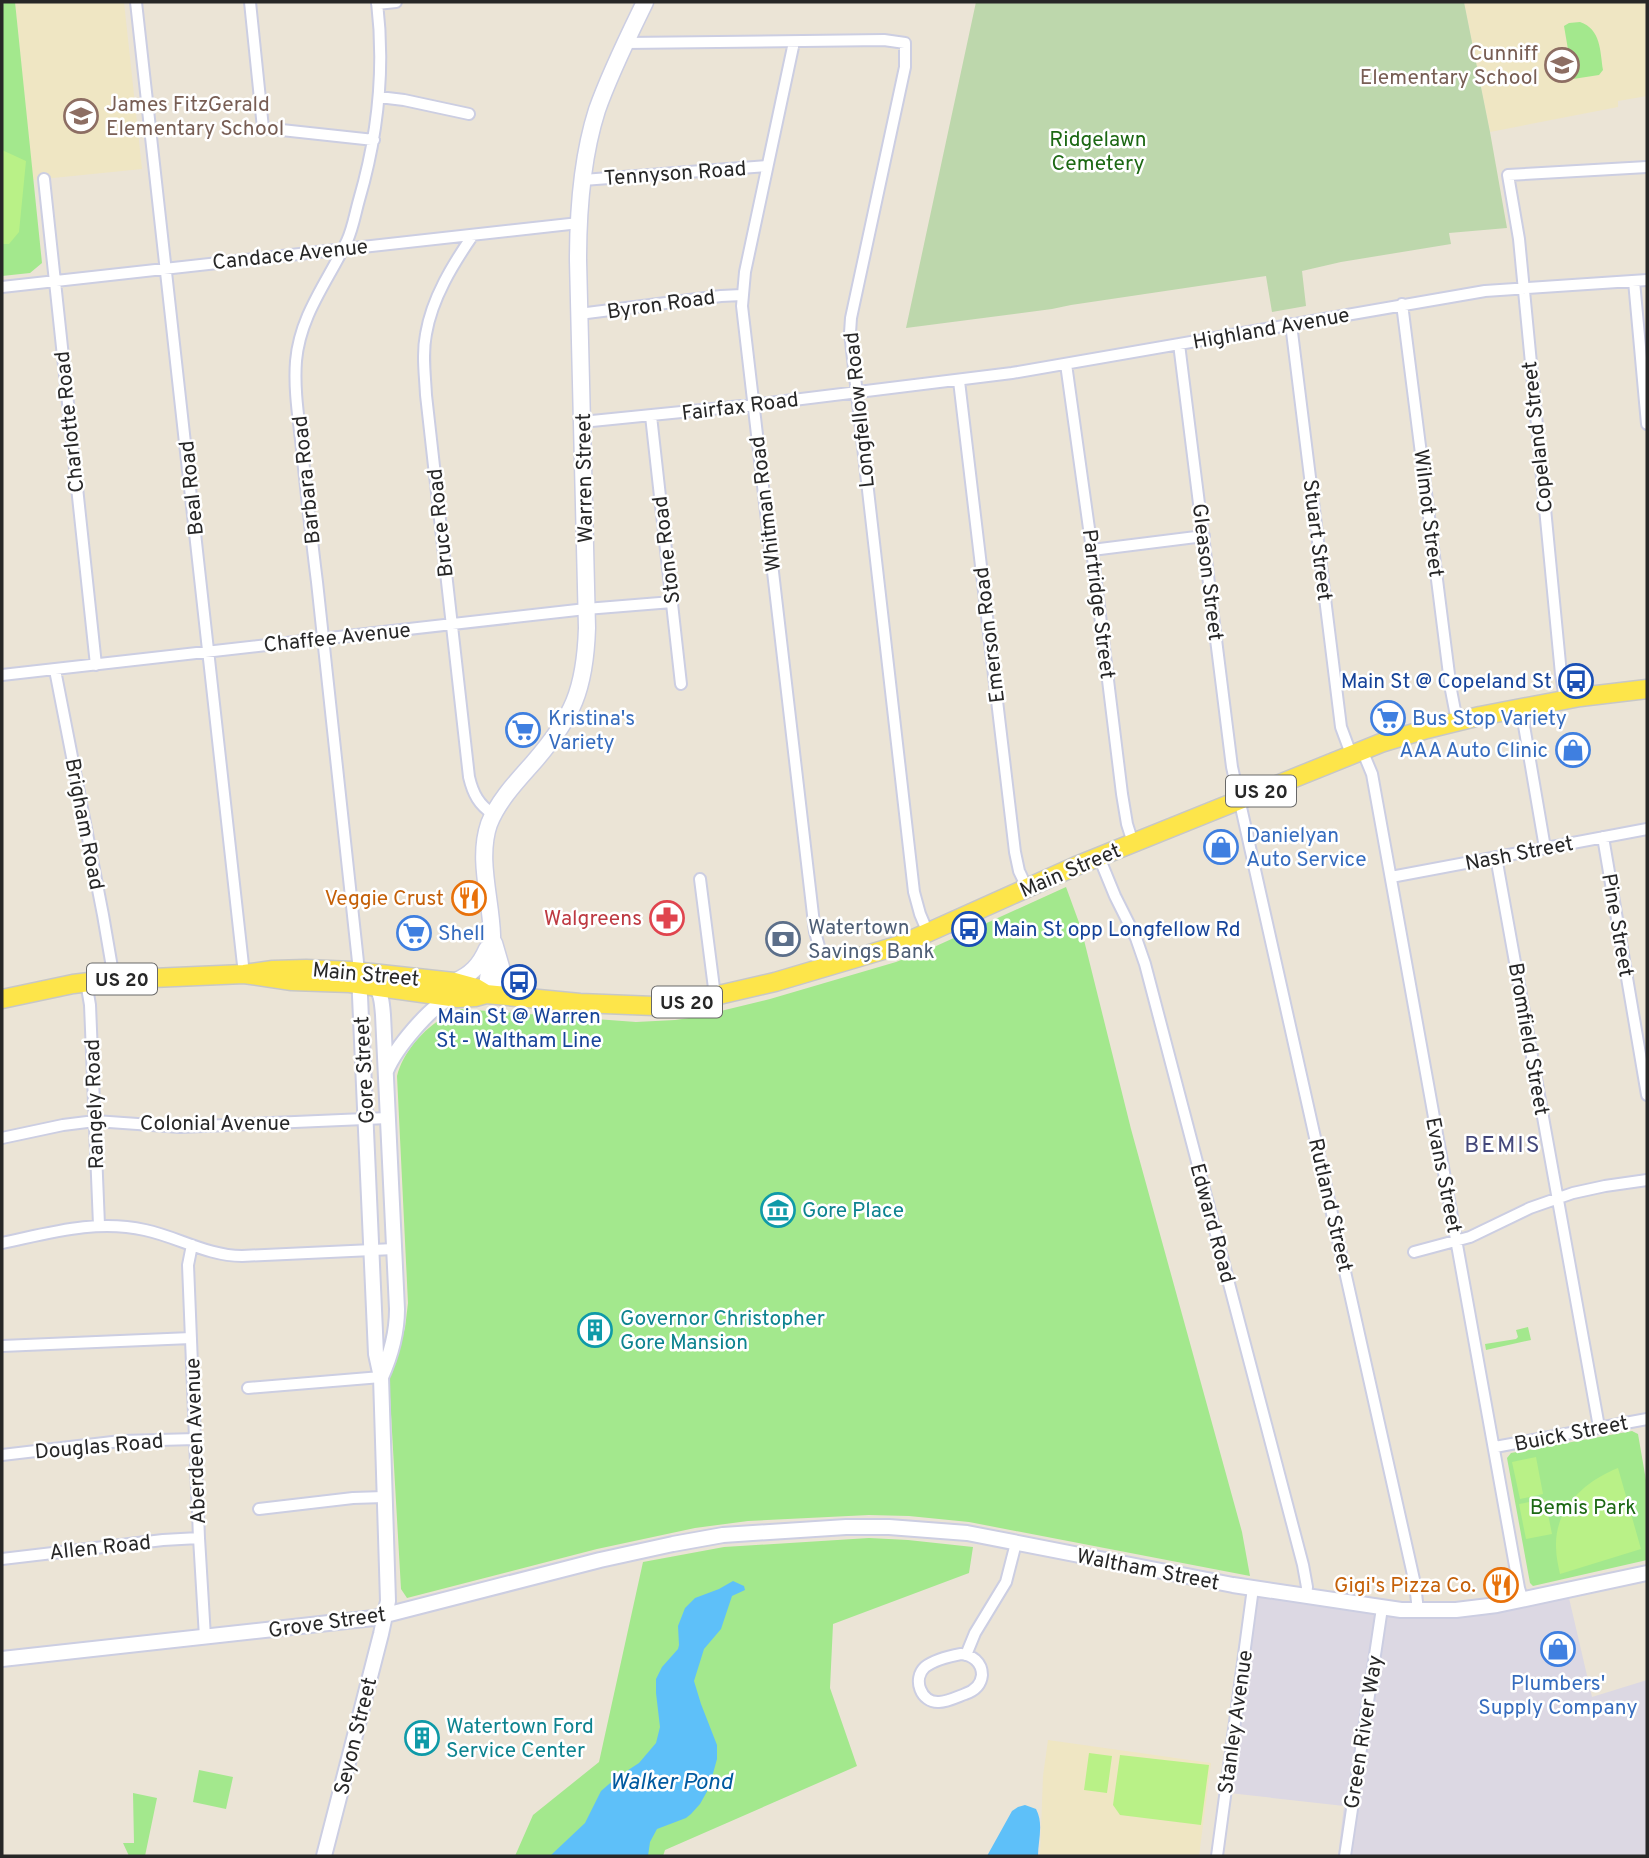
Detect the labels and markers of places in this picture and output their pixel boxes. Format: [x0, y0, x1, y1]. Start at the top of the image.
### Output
place label: Cunniff Elementary School [1360, 41, 1538, 92]
school or university icon: Cunniff Elementary School [1543, 46, 1581, 84]
place label: James FitzGerald Elementary School [106, 92, 284, 143]
school or university icon: James FitzGerald Elementary School [62, 97, 100, 135]
bus stop icon: Main St @ Copeland St [1557, 662, 1595, 700]
place label: Main St @ Copeland St [1341, 669, 1552, 696]
supermarket icon: Bus Stop Variety [1369, 699, 1407, 737]
place label: Kristina's Variety [548, 706, 635, 757]
place label: Bus Stop Variety [1412, 706, 1567, 733]
supermarket icon: Kristina's Variety [504, 711, 542, 749]
shop icon: AAA Auto Clinic [1554, 731, 1592, 769]
place label: AAA Auto Clinic [1399, 738, 1548, 765]
place label: Danielyan Auto Service [1246, 823, 1366, 874]
shop icon: Danielyan Auto Service [1202, 828, 1240, 866]
restaurant icon: Veggie Crust [450, 879, 488, 917]
place label: Veggie Crust [325, 886, 444, 913]
pharmacy icon: Walgreens [648, 899, 686, 937]
place label: Walgreens [544, 906, 642, 933]
bus stop icon: Main St opp Longfellow Rd [950, 910, 988, 948]
supermarket icon: Shell [395, 914, 433, 952]
place label: Watertown Savings Bank [808, 915, 935, 966]
place label: Main St opp Longfellow Rd [993, 917, 1241, 944]
bank icon: Watertown Savings Bank [764, 920, 802, 958]
place label: Shell [438, 921, 485, 948]
bus stop icon: Main St @ Warren St - Waltham Line [500, 963, 538, 1001]
place label: Main St @ Warren St - Waltham Line [436, 1004, 602, 1055]
museum icon: Gore Place [759, 1191, 797, 1229]
place label: Gore Place [802, 1198, 904, 1225]
place label: Governor Christopher Gore Mansion [620, 1306, 825, 1357]
building icon: Governor Christopher Gore Mansion [576, 1311, 614, 1349]
restaurant icon: Gigi's Pizza Co. [1482, 1566, 1520, 1604]
place label: Gigi's Pizza Co. [1334, 1573, 1476, 1600]
shop icon: Plumbers' Supply Company [1539, 1630, 1577, 1668]
place label: Plumbers' Supply Company [1478, 1671, 1638, 1722]
place label: Watertown Ford Service Center [446, 1714, 594, 1765]
building icon: Watertown Ford Service Center [403, 1719, 441, 1757]

